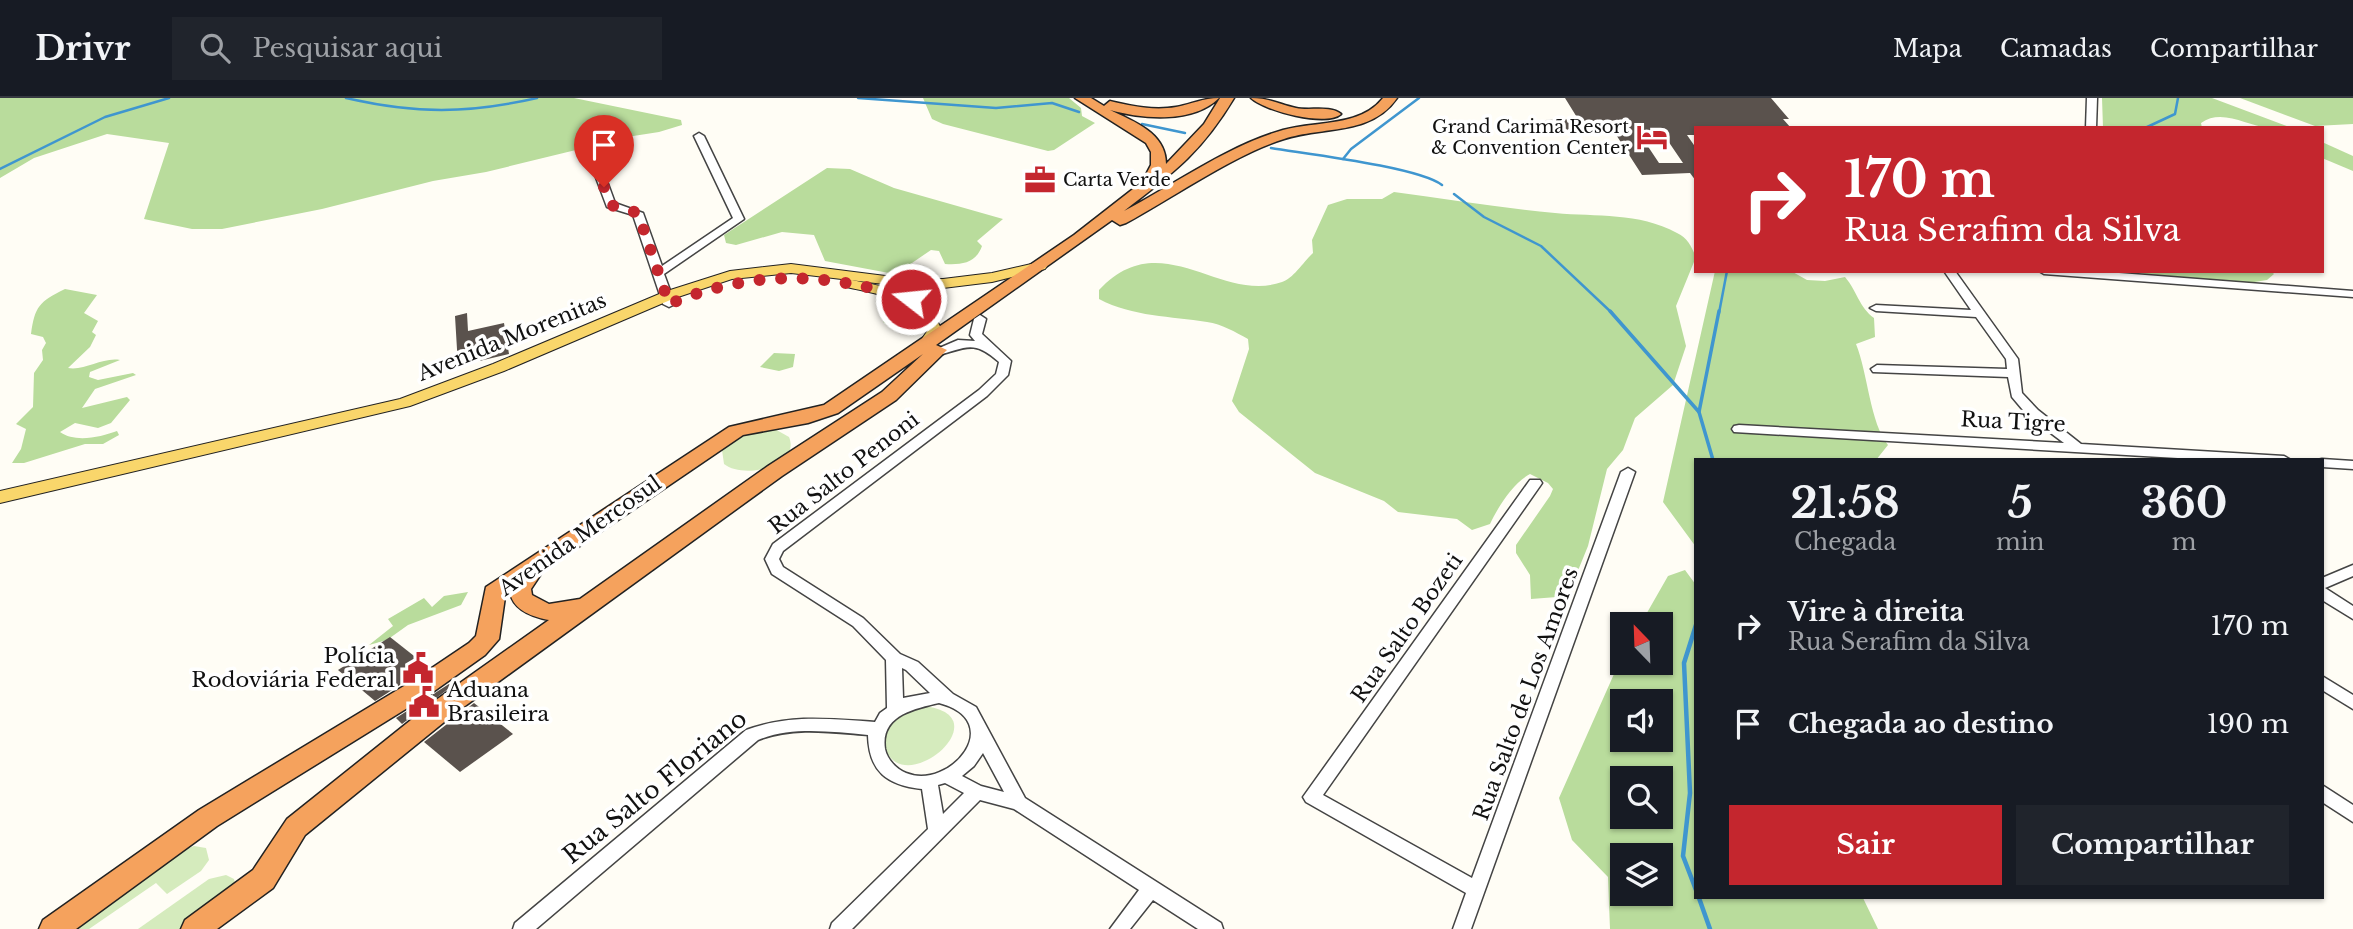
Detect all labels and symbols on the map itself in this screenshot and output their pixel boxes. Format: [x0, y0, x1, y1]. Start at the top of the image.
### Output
pin [574, 115, 634, 187]
place label: Grand Carimã Resort & Convention Center [1431, 116, 1629, 159]
hotel icon: Grand Carimã Resort & Convention Center [1635, 120, 1669, 154]
office icon: Carta Verde [1023, 163, 1057, 197]
place label: Carta Verde [1063, 169, 1171, 191]
position arrow [874, 262, 948, 336]
street label: Avenida Morenitas [413, 287, 610, 387]
street label: Rua Salto Penoni [764, 406, 924, 540]
street label: Rua Tigre [1960, 406, 2066, 438]
street label: Avenida Mercosul [493, 470, 666, 602]
street label: Rua Salto Bozeti [1346, 548, 1468, 708]
street label: Rua Salto de Los Amores [1468, 564, 1584, 824]
north arrow [1610, 612, 1673, 676]
place label: Polícia Rodoviária Federal [191, 643, 395, 693]
public building icon: Polícia Rodoviária Federal [401, 651, 435, 685]
place label: Aduana Brasileira [446, 677, 549, 727]
public building icon: Aduana Brasileira [407, 685, 441, 719]
street label: Rua Salto Floriano [557, 704, 752, 870]

